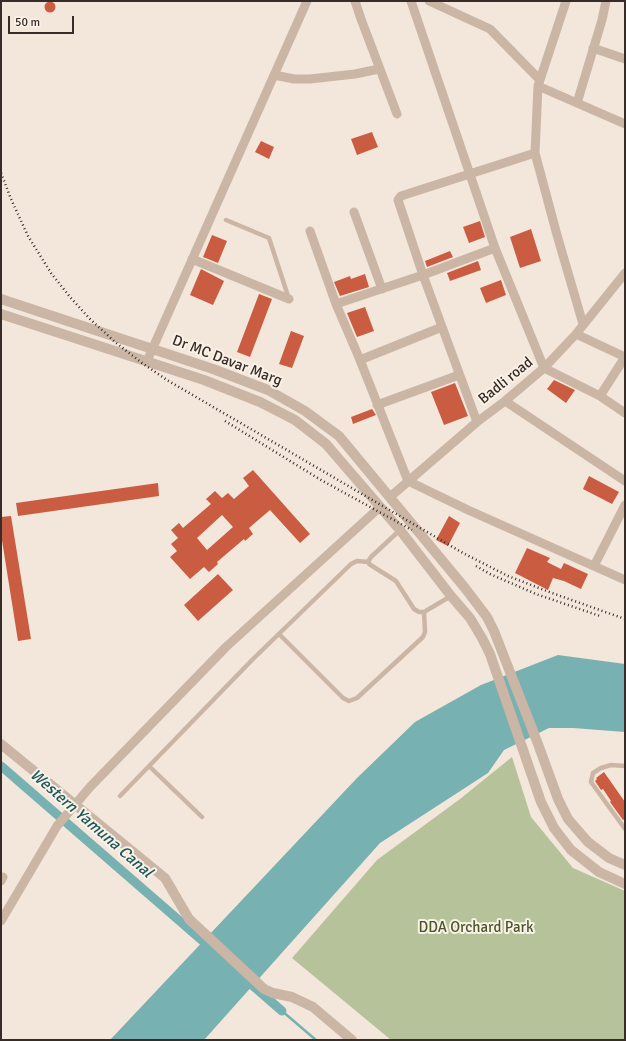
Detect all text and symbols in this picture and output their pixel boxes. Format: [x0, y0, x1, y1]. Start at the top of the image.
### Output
scale bar [10, 8, 76, 34]
text: 50 m [15, 15, 40, 30]
street label: Dr MC Davar Marg [170, 332, 284, 390]
street label: Badli road [475, 354, 537, 408]
water label: Western Yamuna Canal [26, 766, 156, 882]
park label: DDA Orchard Park [418, 919, 534, 937]

